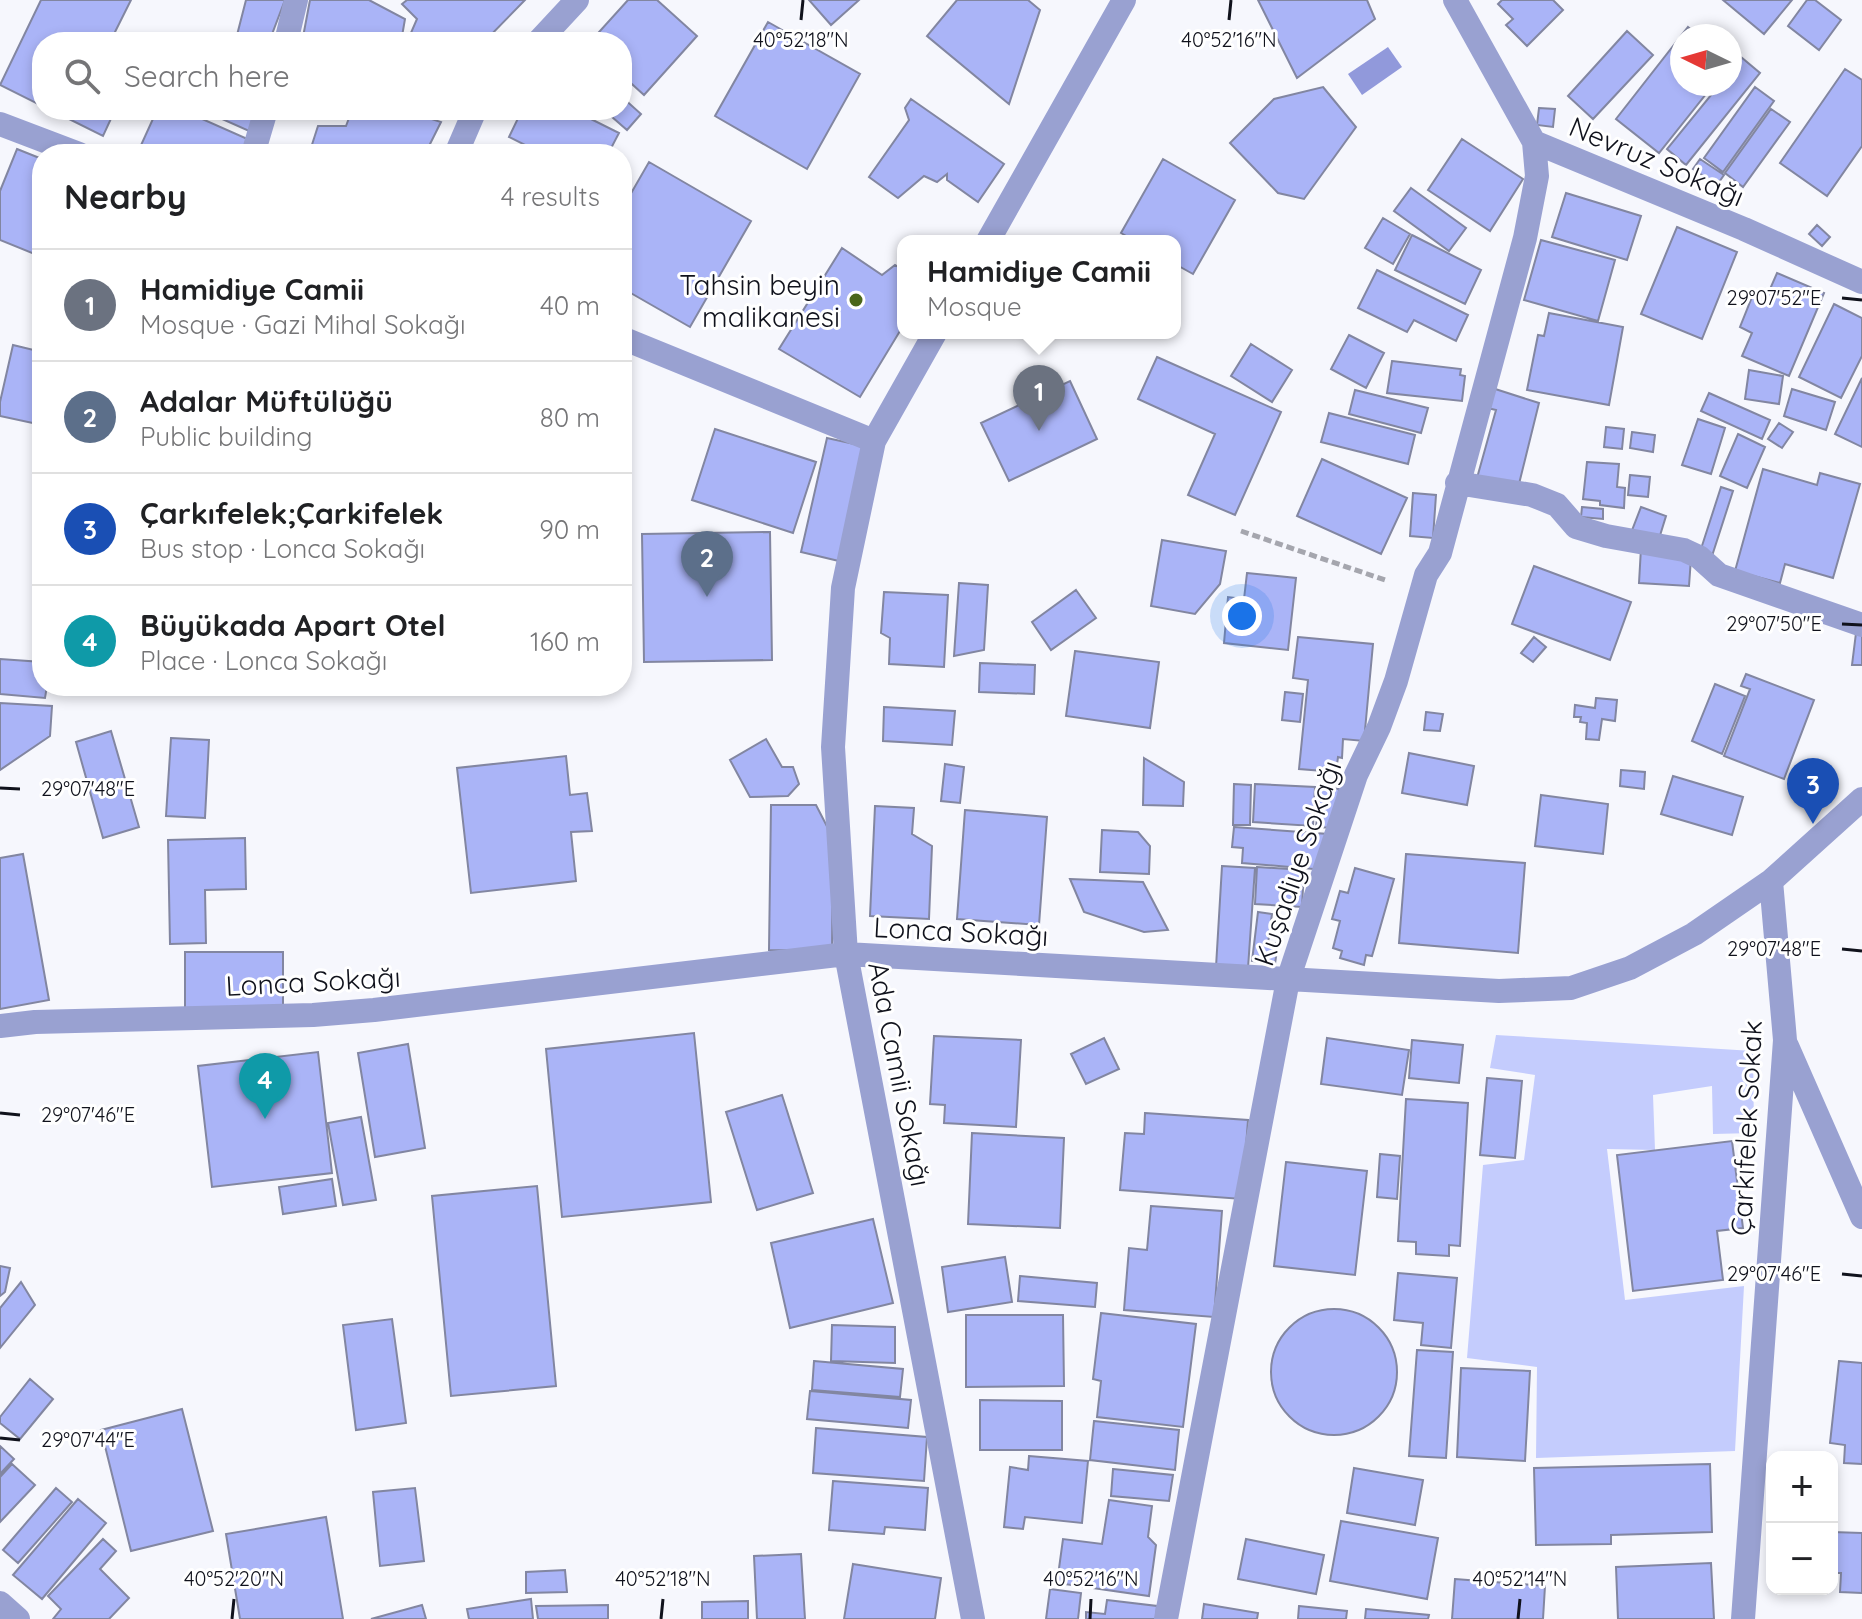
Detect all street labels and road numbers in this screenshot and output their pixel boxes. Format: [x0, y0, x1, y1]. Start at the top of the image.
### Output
street label: Nevruz Sokağı [1564, 108, 1750, 214]
street label: Kuşadiye Sokağı [1245, 756, 1349, 970]
street label: Lonca Sokağı [873, 909, 1049, 953]
street label: Lonca Sokağı [225, 959, 401, 1003]
street label: Ada Camii Sokağı [861, 959, 939, 1189]
street label: Çarkıfelek Sokak [1723, 1019, 1769, 1237]

